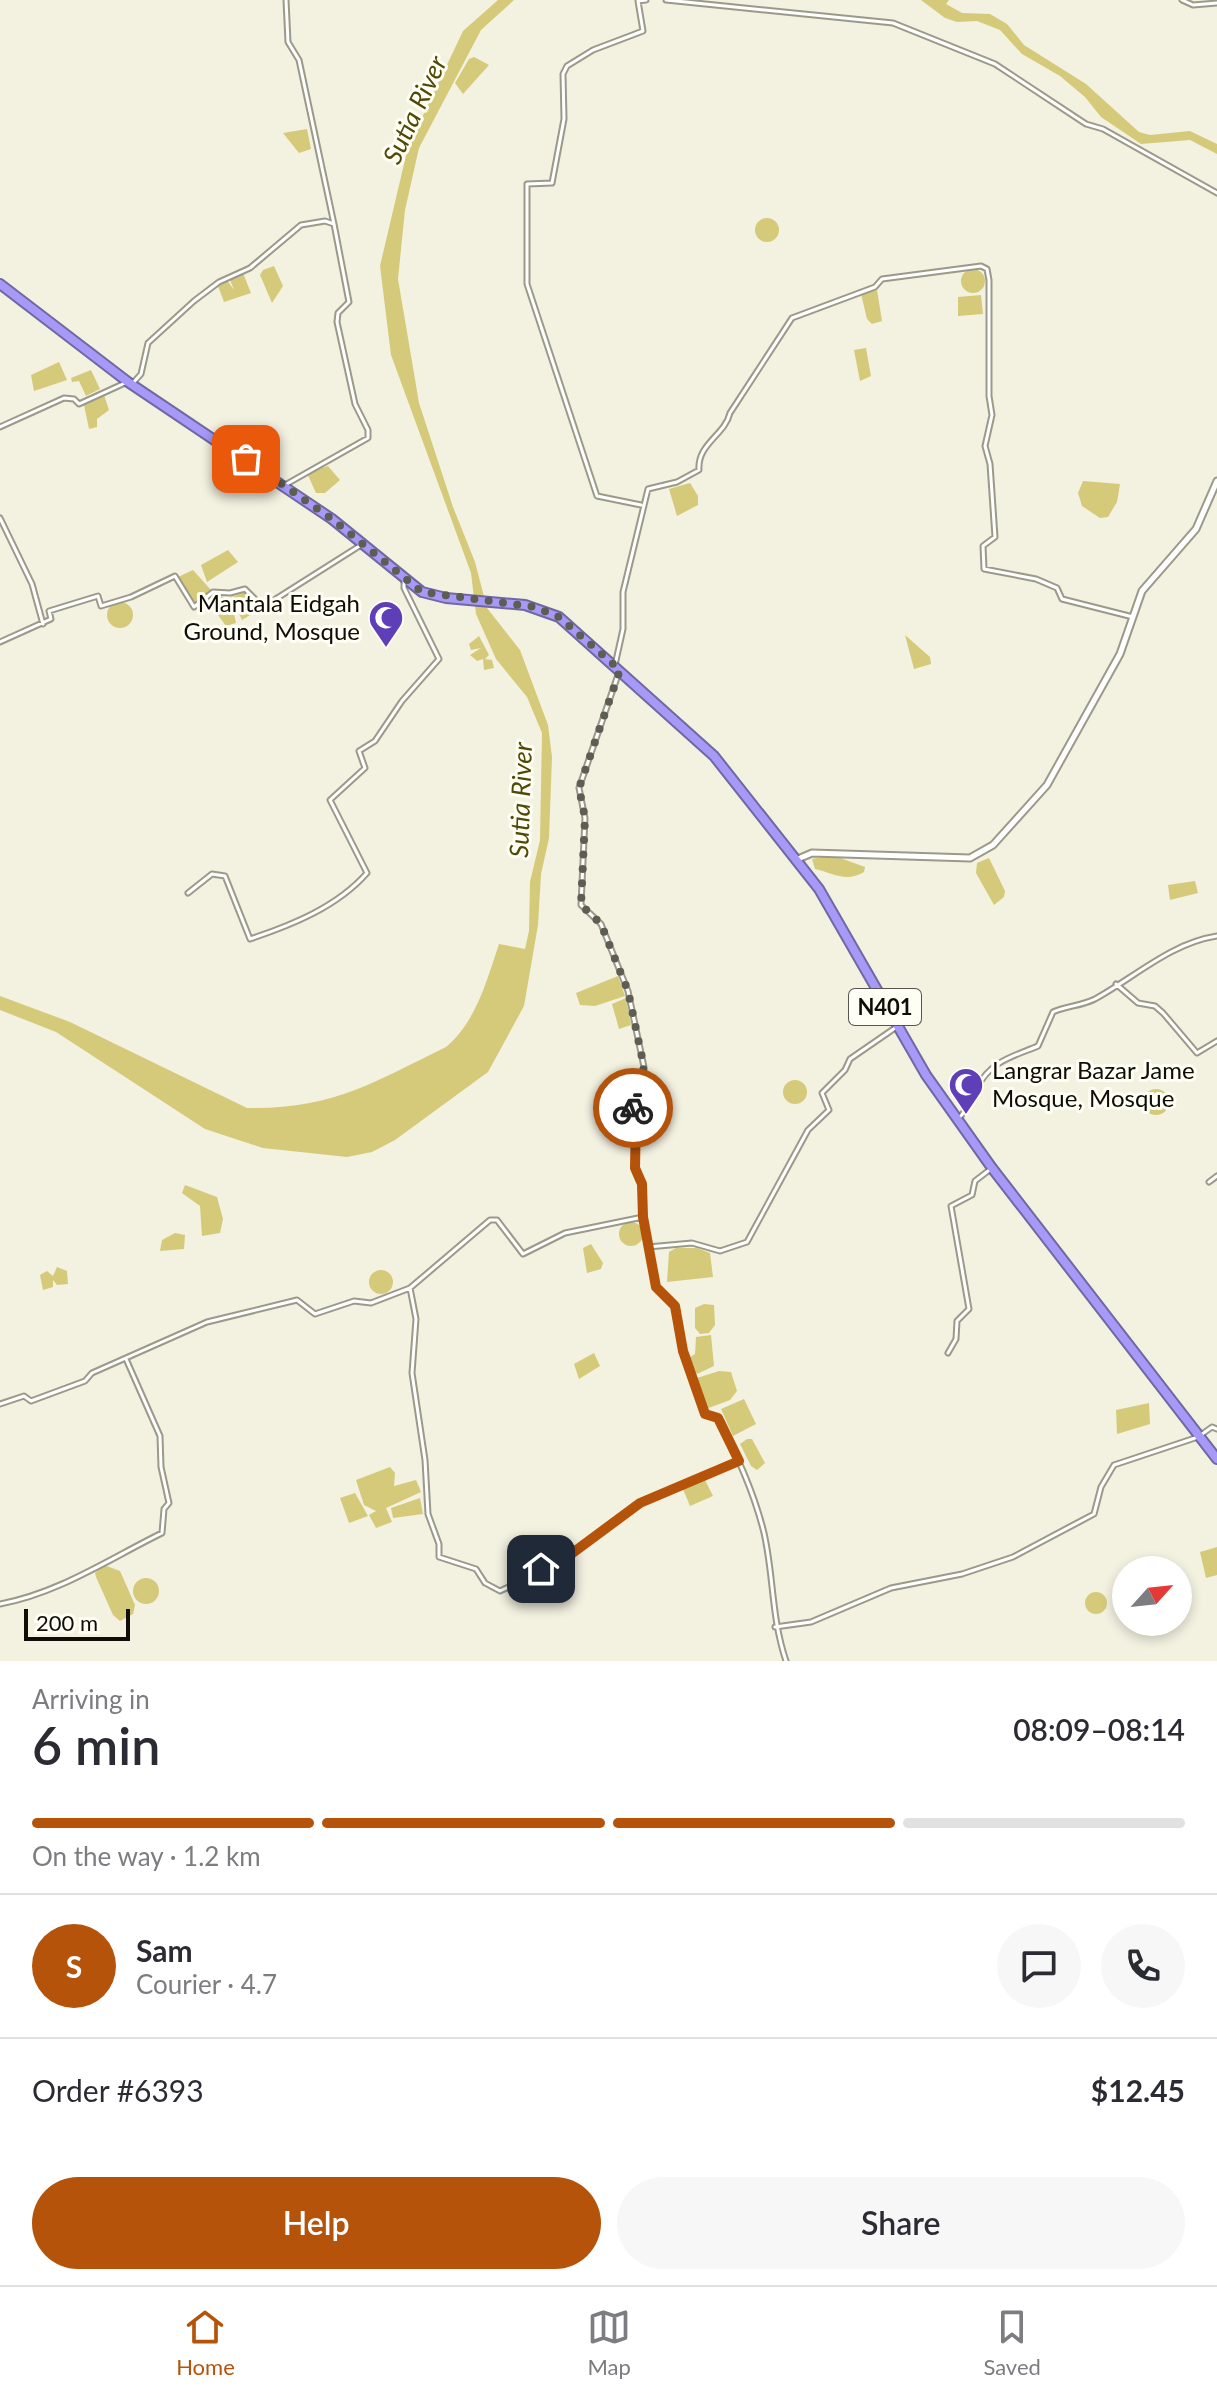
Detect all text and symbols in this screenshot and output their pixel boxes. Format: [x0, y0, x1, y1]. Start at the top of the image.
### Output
water label: Sutia River [375, 50, 453, 169]
pin [212, 425, 280, 493]
icon: bag [224, 437, 268, 481]
place label: Mantala Eidgah Ground, Mosque [184, 588, 360, 645]
mosque icon: Mantala Eidgah Ground, Mosque [367, 599, 405, 649]
water label: Sutia River [502, 741, 538, 858]
road number: N401 [849, 989, 921, 1025]
place label: Langrar Bazar Jame Mosque, Mosque [992, 1055, 1195, 1112]
mosque icon: Langrar Bazar Jame Mosque, Mosque [947, 1066, 985, 1116]
courier [593, 1068, 673, 1148]
icon: bike [611, 1086, 655, 1130]
pin [507, 1535, 575, 1603]
icon: home [519, 1547, 563, 1591]
north arrow [1112, 1556, 1192, 1636]
map controls [1112, 1556, 1192, 1636]
scale bar [24, 1605, 130, 1641]
text: 200 m [36, 1609, 98, 1636]
text: Arriving in [32, 1683, 150, 1715]
text: 08:09–08:14 [1013, 1711, 1185, 1747]
text: 6 min [32, 1714, 160, 1776]
text: On the way · 1.2 km [32, 1840, 261, 1872]
button: chat [997, 1924, 1081, 2008]
button: phone [1101, 1924, 1185, 2008]
text: Sam [136, 1932, 193, 1968]
text: S [66, 1948, 82, 1984]
text: Courier · 4.7 [136, 1968, 277, 2000]
text: Order #6393 [32, 2072, 204, 2108]
text: $12.45 [1091, 2072, 1185, 2108]
button: Help [32, 2177, 601, 2269]
button: Share [617, 2177, 1185, 2269]
tab: Home [176, 2305, 235, 2380]
tab: Map [587, 2305, 631, 2380]
tab: Saved [983, 2305, 1041, 2380]

